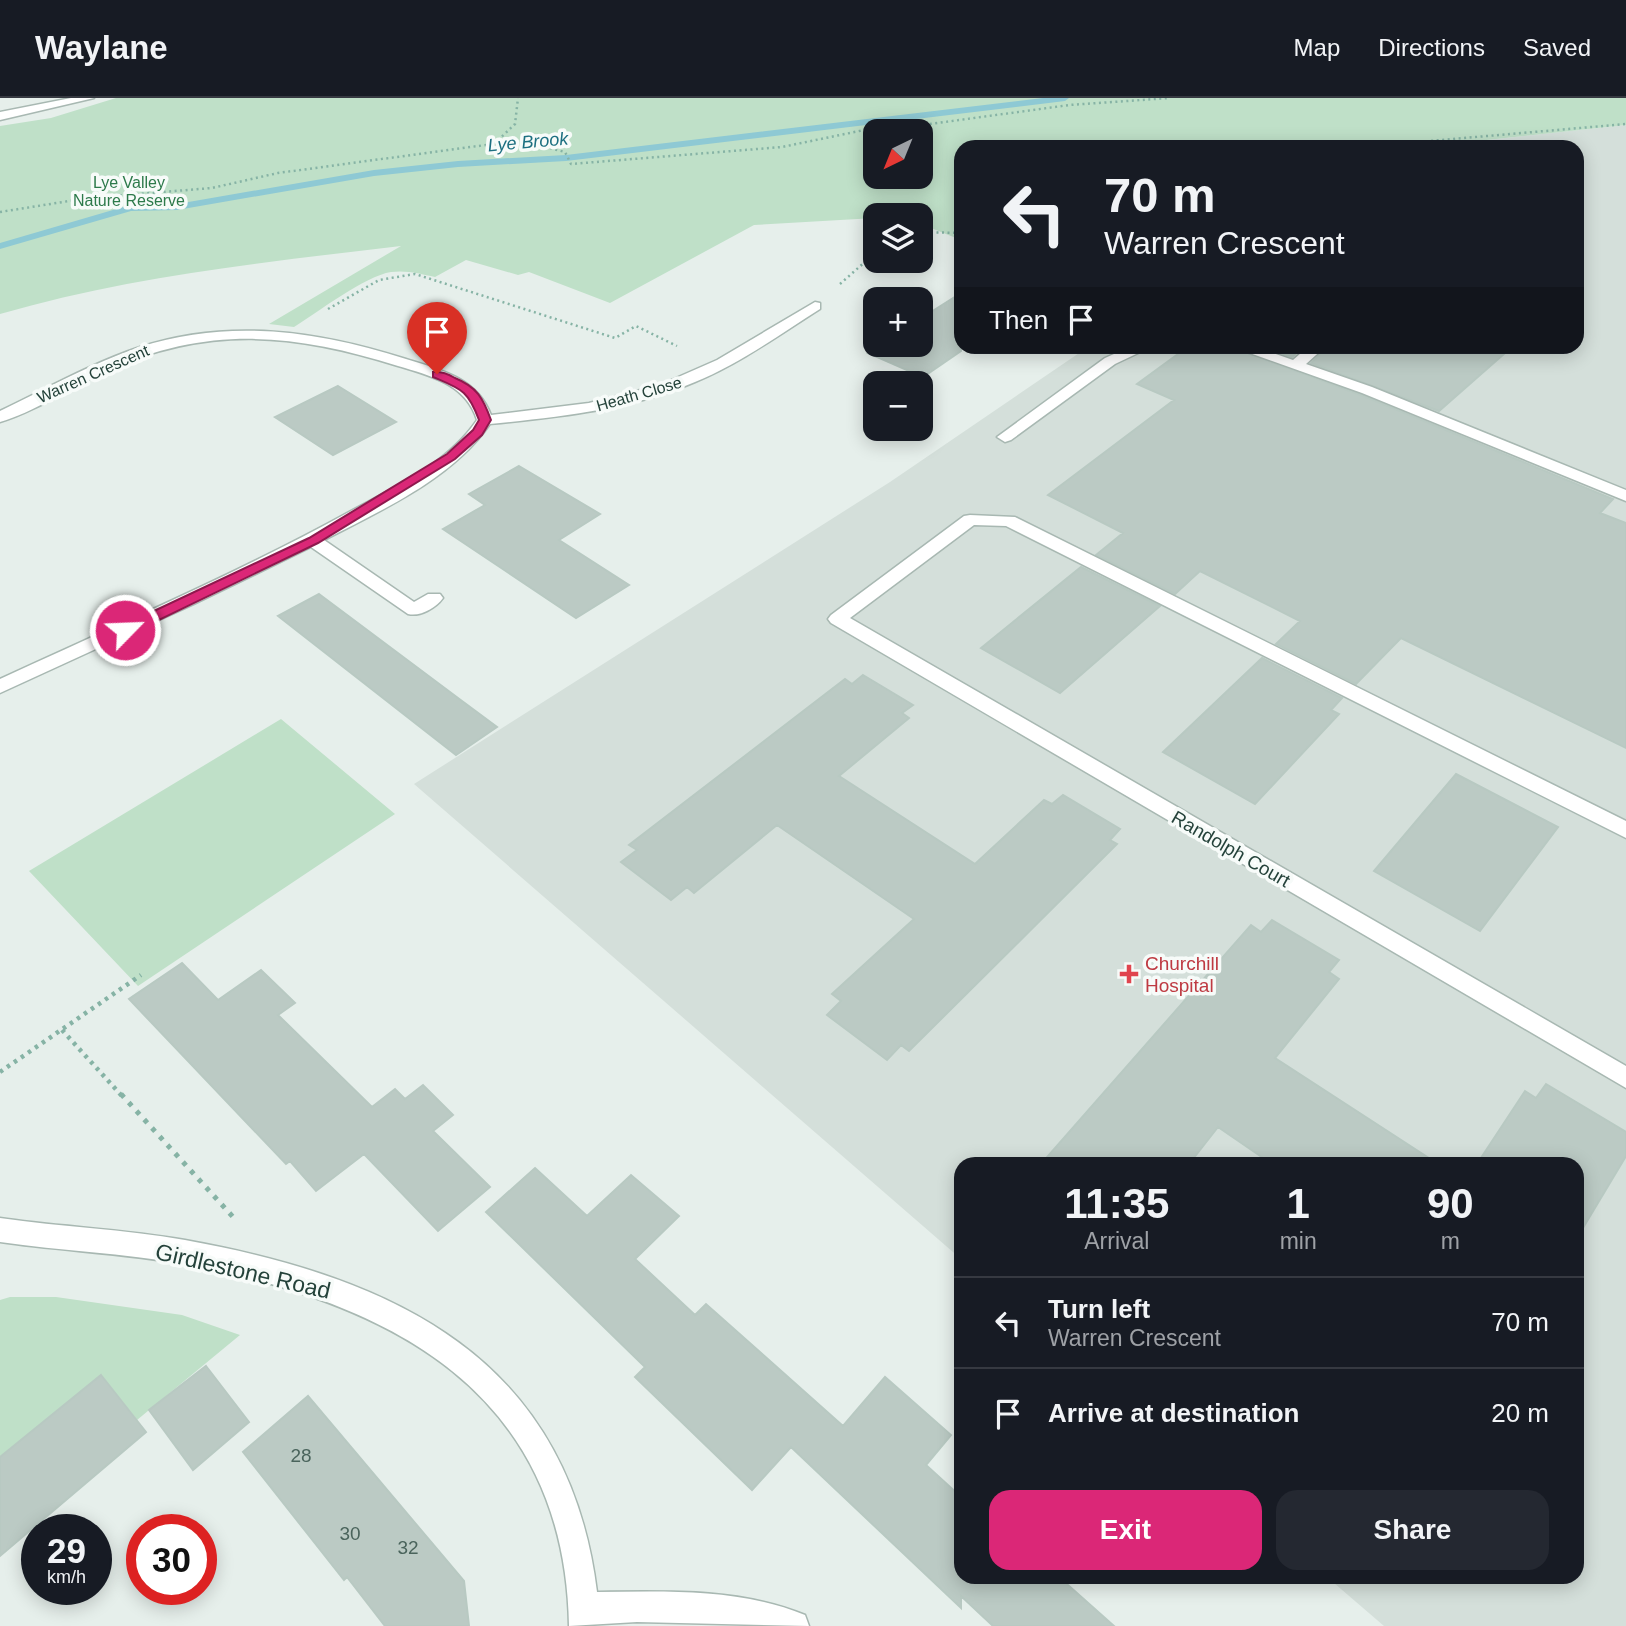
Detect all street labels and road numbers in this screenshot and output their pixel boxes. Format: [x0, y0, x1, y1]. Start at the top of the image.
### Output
street label: Warren Crescent [35, 342, 152, 406]
street label: Heath Close [594, 374, 684, 414]
street label: Randolph Court [1168, 807, 1294, 892]
street label: Girdlestone Road [153, 1238, 333, 1304]

